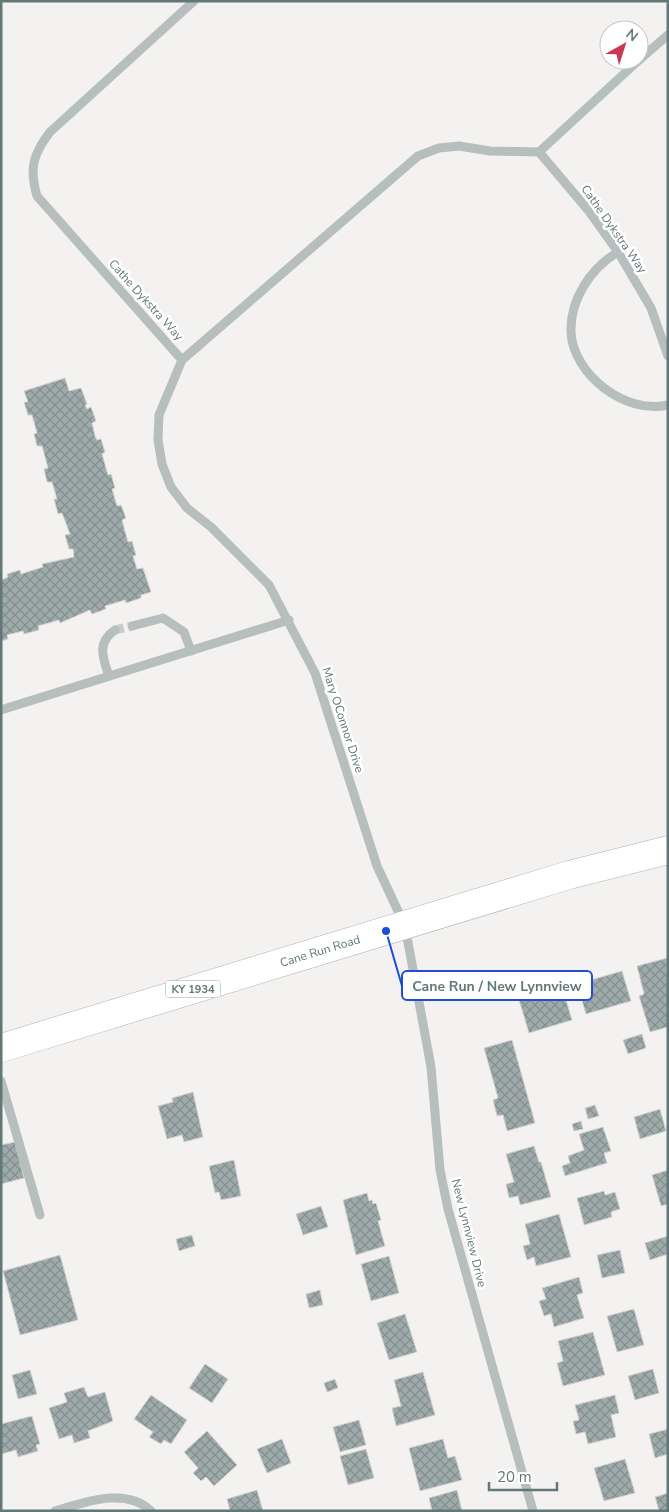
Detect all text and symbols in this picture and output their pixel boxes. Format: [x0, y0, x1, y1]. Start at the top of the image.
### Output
north arrow [599, 20, 649, 70]
text: N [622, 25, 642, 46]
street label: Cathe Dykstra Way [578, 182, 651, 277]
street label: Cathe Dykstra Way [105, 256, 187, 345]
street label: Mary OConnor Drive [318, 665, 368, 775]
street label: Cane Run Road [278, 931, 362, 971]
callout: Cane Run / New Lynnview [402, 971, 592, 1000]
text: Cane Run / New Lynnview [412, 977, 582, 996]
road number: KY 1934 [166, 981, 220, 998]
street label: New Lynnview Drive [448, 1177, 490, 1289]
scale bar [489, 1460, 556, 1492]
text: 20 m [497, 1467, 532, 1487]

